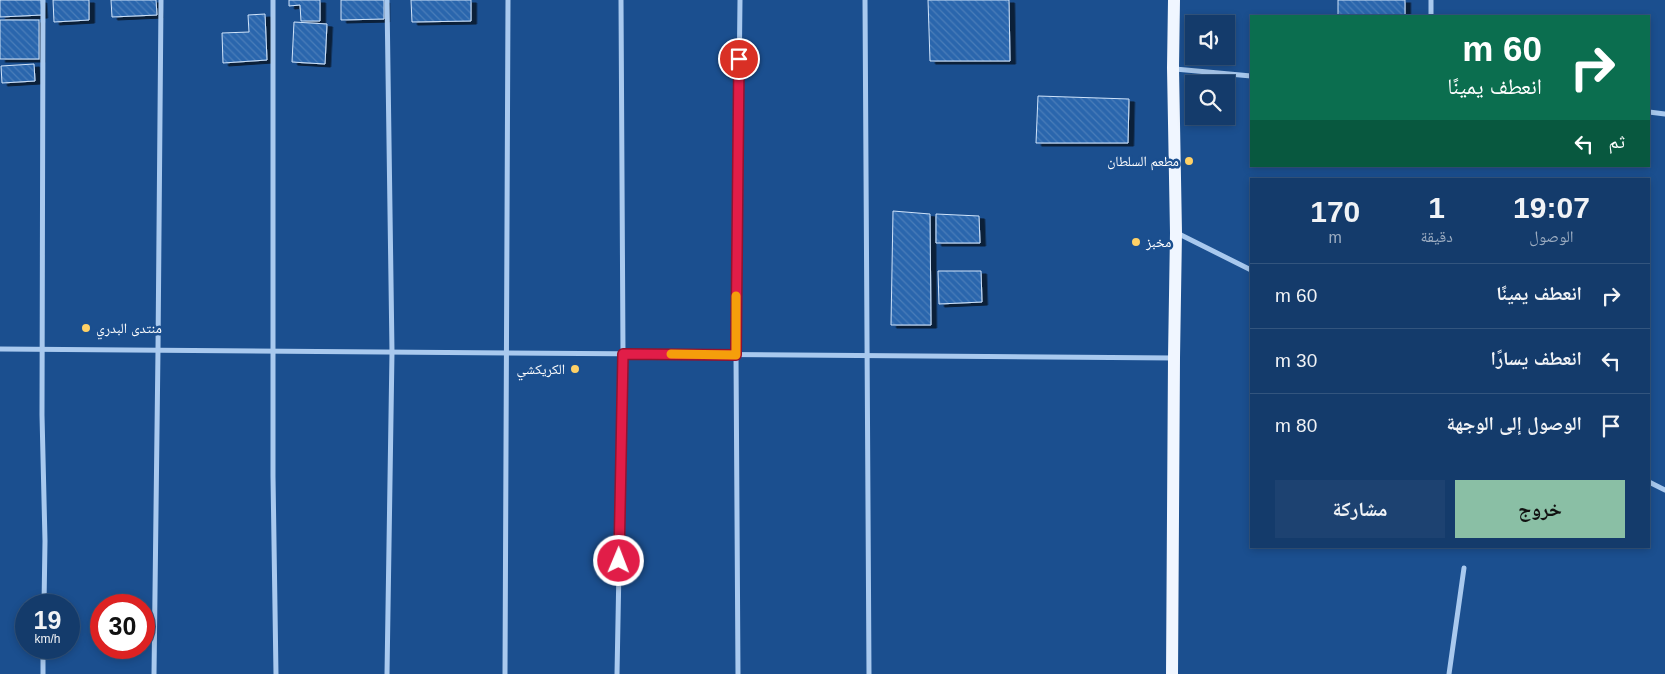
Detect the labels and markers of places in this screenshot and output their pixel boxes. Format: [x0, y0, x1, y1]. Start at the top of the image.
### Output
pin [718, 38, 760, 80]
place label: مطعم السلطان [1107, 153, 1179, 171]
marker: مطعم السلطان [1183, 155, 1195, 167]
place label: مخبز [1145, 234, 1171, 251]
marker: مخبز [1130, 236, 1142, 248]
place label: منتدى البدري [96, 320, 162, 340]
marker: منتدى البدري [80, 322, 92, 334]
place label: الكريكشي [516, 361, 565, 381]
marker: الكريكشي [569, 363, 581, 375]

